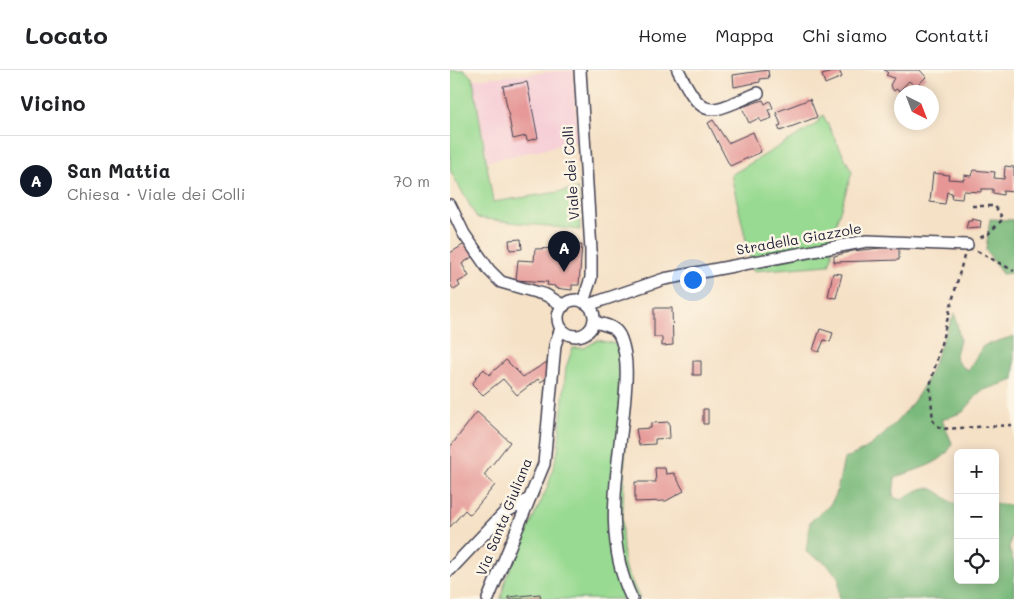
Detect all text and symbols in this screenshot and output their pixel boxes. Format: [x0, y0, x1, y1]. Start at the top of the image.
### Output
text: Locato [25, 19, 108, 50]
text: Home [638, 23, 687, 47]
text: Mappa [715, 23, 774, 47]
text: Chi siamo [802, 23, 887, 47]
text: Contatti [915, 23, 989, 47]
north arrow [894, 85, 939, 130]
text: Vicino [20, 89, 85, 116]
street label: Viale dei Colli [558, 125, 583, 221]
text: San Mattia [67, 158, 170, 183]
text: A [30, 170, 42, 191]
text: 70 m [393, 170, 430, 191]
text: Chiesa · Viale dei Colli [67, 183, 245, 204]
street label: Stradella Giazzole [735, 218, 863, 259]
pin: A [548, 231, 580, 272]
your location [680, 267, 706, 293]
map controls [954, 449, 999, 584]
button: + [954, 449, 999, 494]
street label: Via Santa Giuliana [471, 455, 536, 579]
button: − [954, 494, 999, 539]
button: locate [954, 539, 999, 584]

